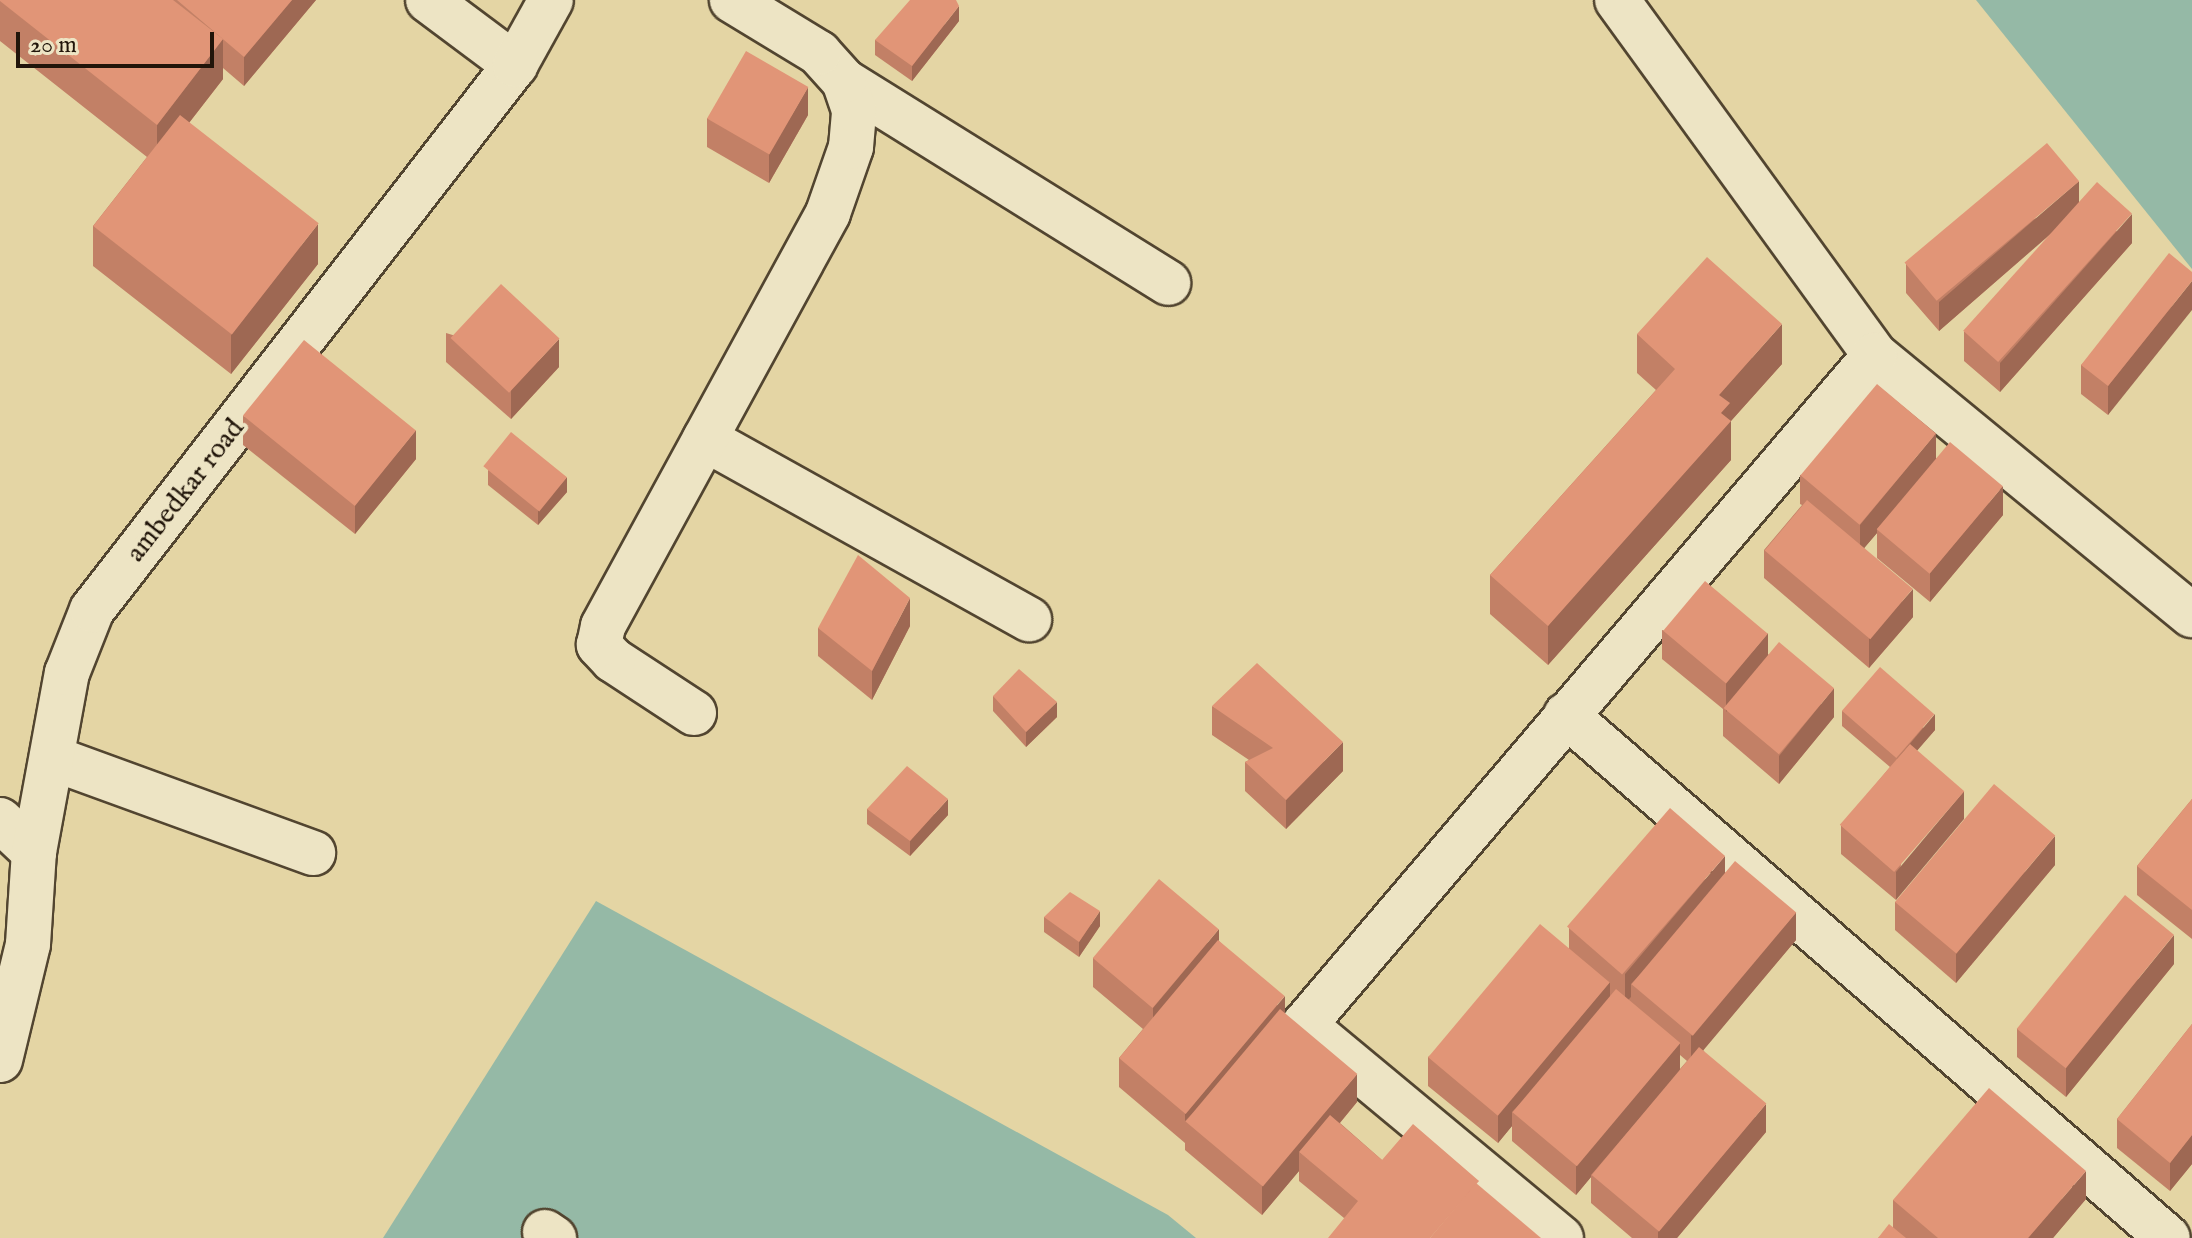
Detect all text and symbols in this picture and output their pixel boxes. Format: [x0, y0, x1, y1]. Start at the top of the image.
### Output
scale bar [20, 16, 218, 66]
text: 20 m [30, 30, 77, 61]
street label: ambedkar road [120, 413, 252, 569]

